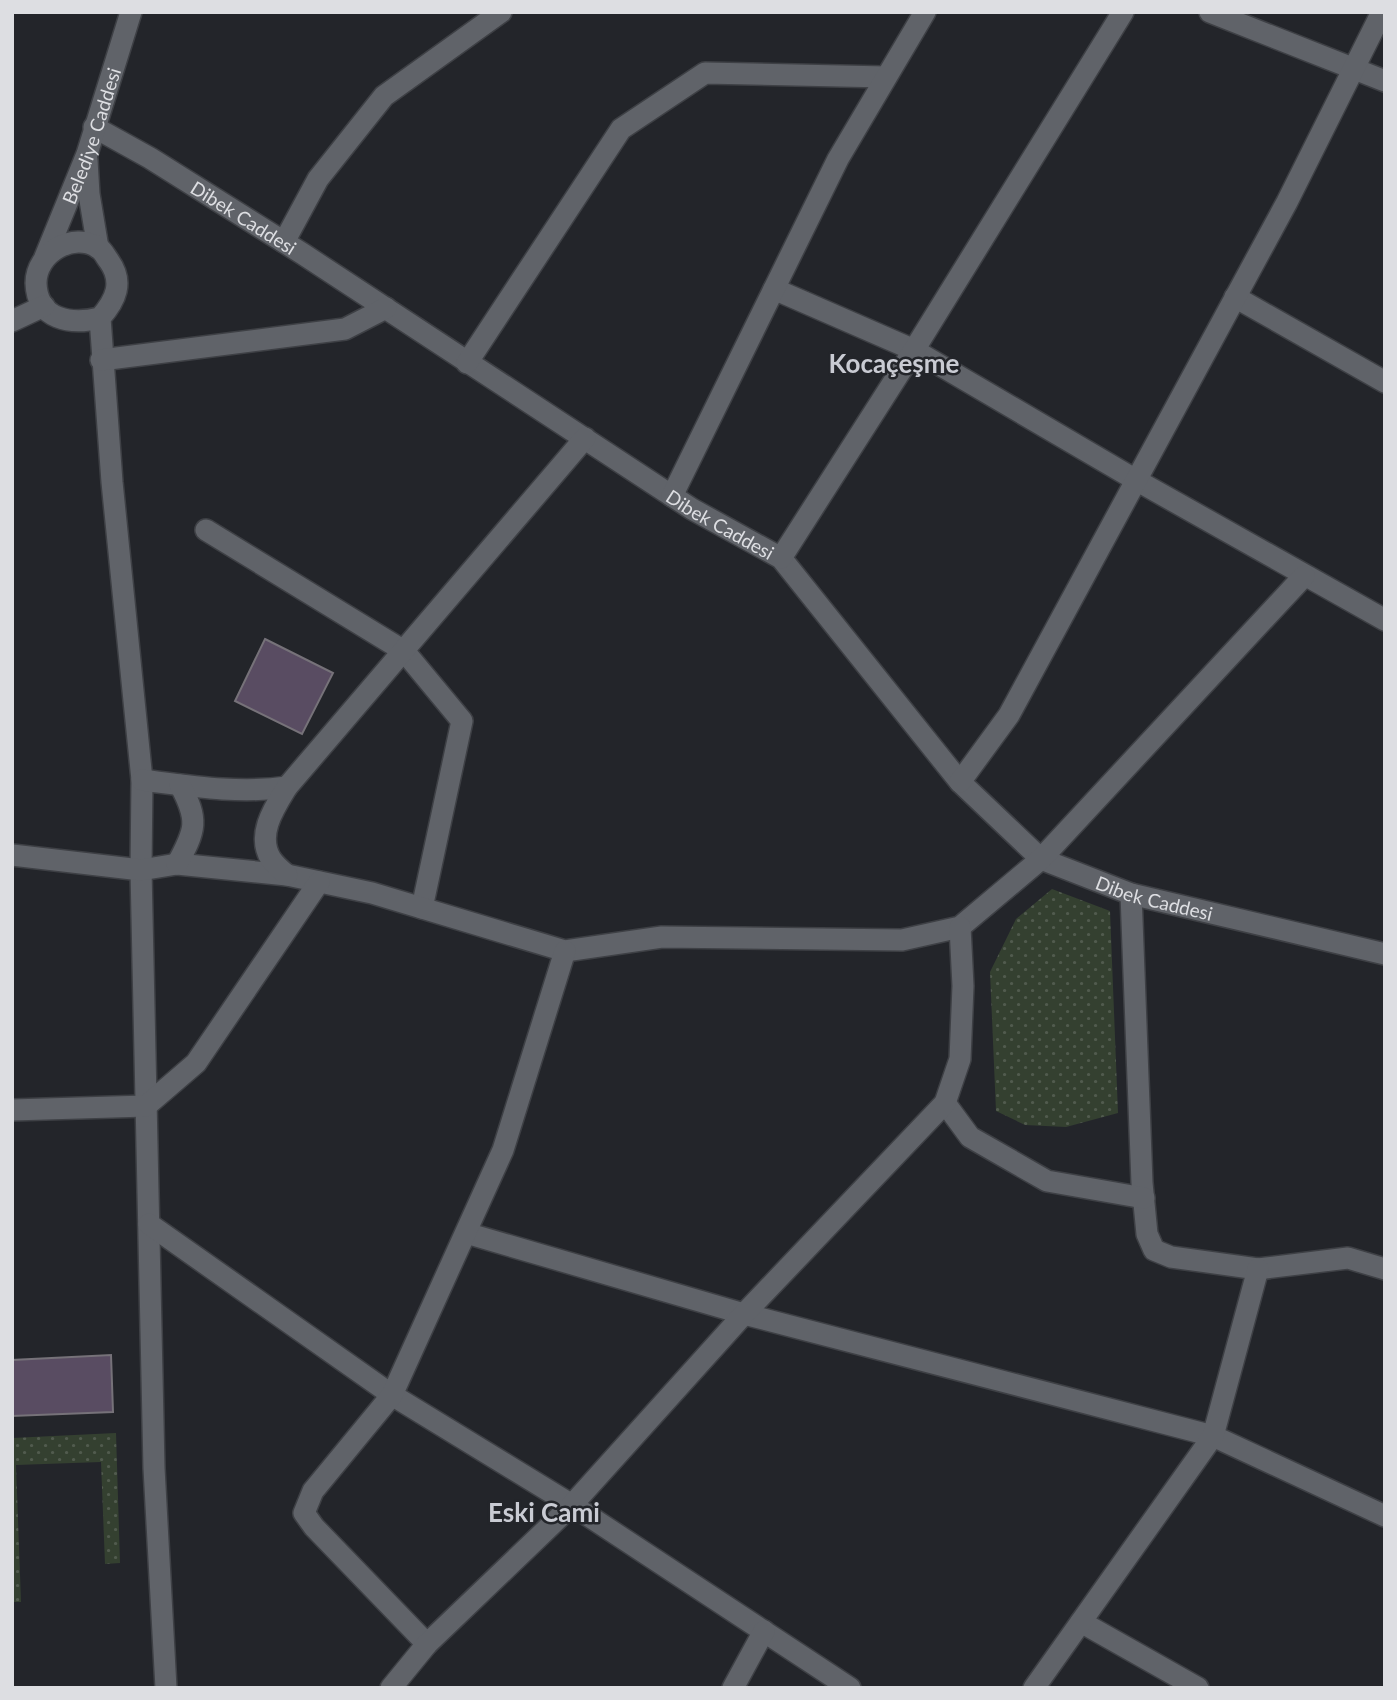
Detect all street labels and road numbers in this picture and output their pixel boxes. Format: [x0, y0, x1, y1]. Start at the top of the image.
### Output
street label: Belediye Caddesi [57, 65, 125, 207]
street label: Dibek Caddesi [187, 175, 301, 259]
street label: Dibek Caddesi [662, 484, 778, 564]
street label: Dibek Caddesi [1093, 870, 1215, 924]

